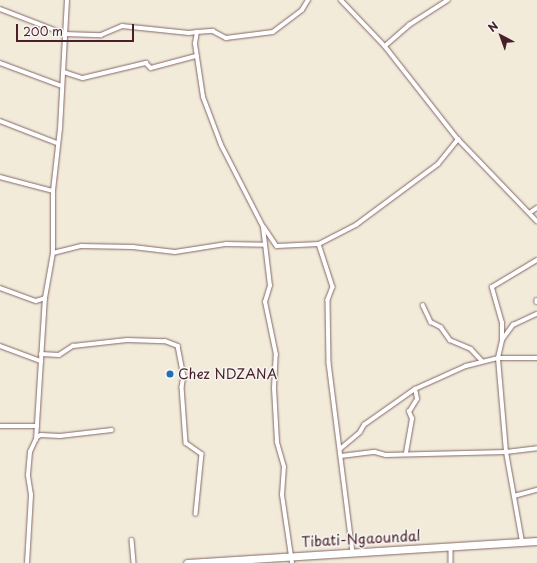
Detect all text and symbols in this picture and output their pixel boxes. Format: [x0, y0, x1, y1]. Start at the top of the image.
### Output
scale bar [18, 16, 136, 42]
north arrow [481, 16, 521, 56]
text: N [484, 17, 502, 36]
text: 200 m [23, 22, 63, 40]
place label: Chez NDZANA [178, 366, 279, 382]
marker: Chez NDZANA [165, 369, 175, 379]
street label: Tibati-Ngaoundal [301, 527, 421, 551]

